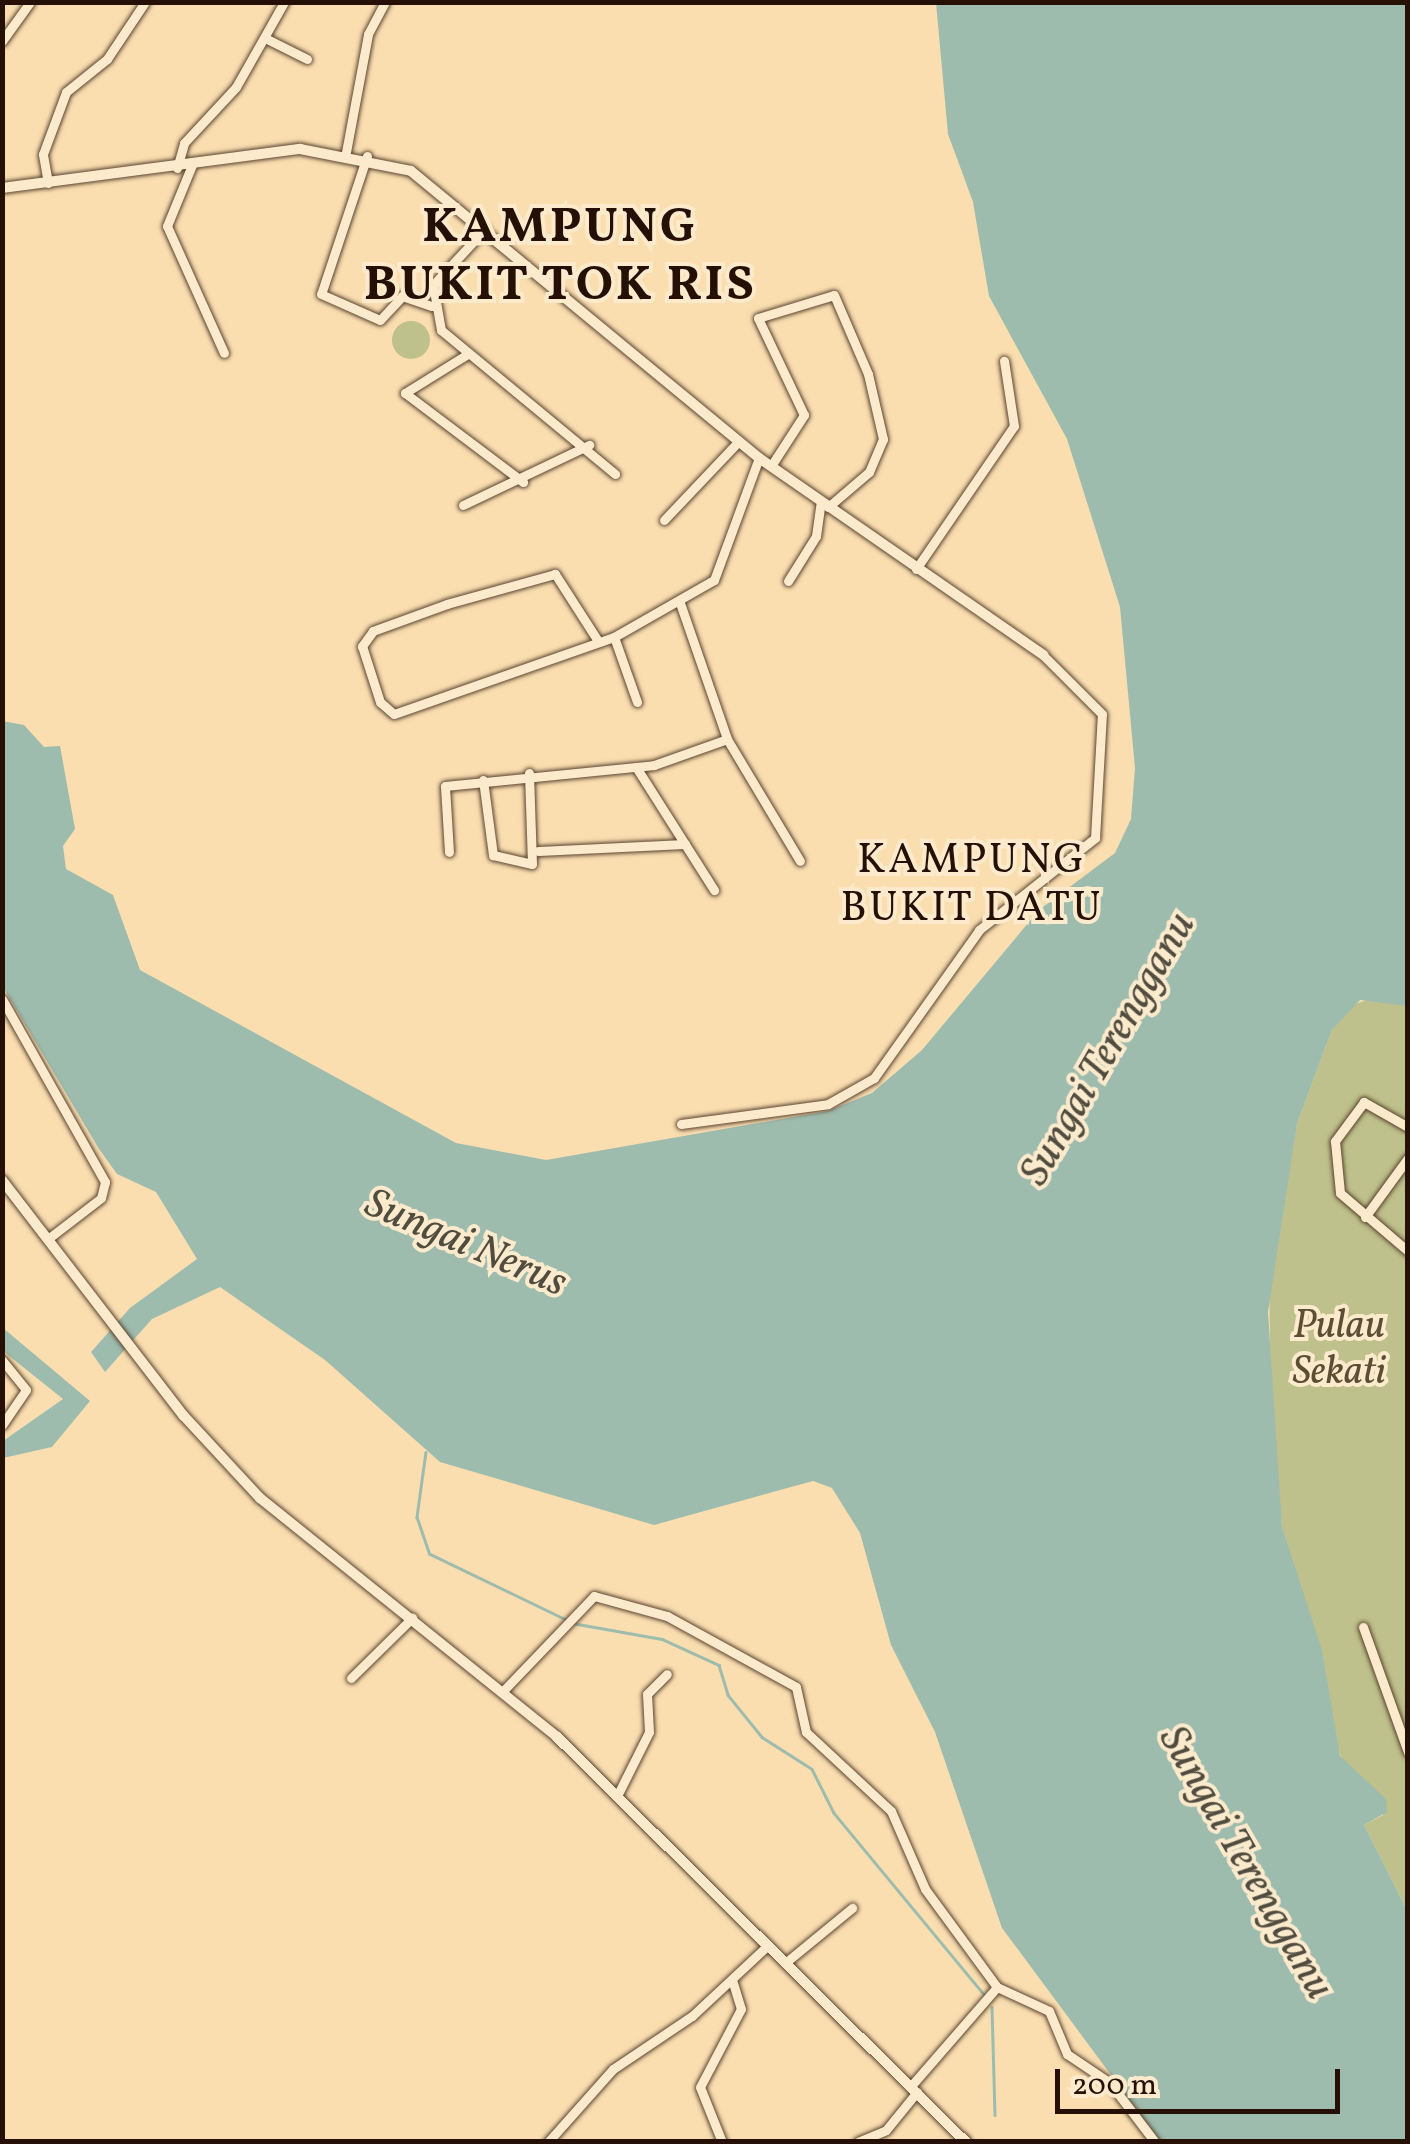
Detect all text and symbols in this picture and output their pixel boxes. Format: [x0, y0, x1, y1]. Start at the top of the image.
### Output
district label: KAMPUNG BUKIT TOK RIS [363, 198, 757, 316]
district label: KAMPUNG BUKIT DATU [840, 837, 1104, 936]
water label: Sungai Terengganu [1011, 905, 1209, 1195]
water label: Sungai Nerus [357, 1180, 573, 1310]
park label: Pulau Sekati [1292, 1303, 1386, 1397]
water label: Sungai Terengganu [1145, 1719, 1343, 2009]
scale bar [1060, 2049, 1345, 2111]
text: 200 m [1072, 2065, 1157, 2107]

